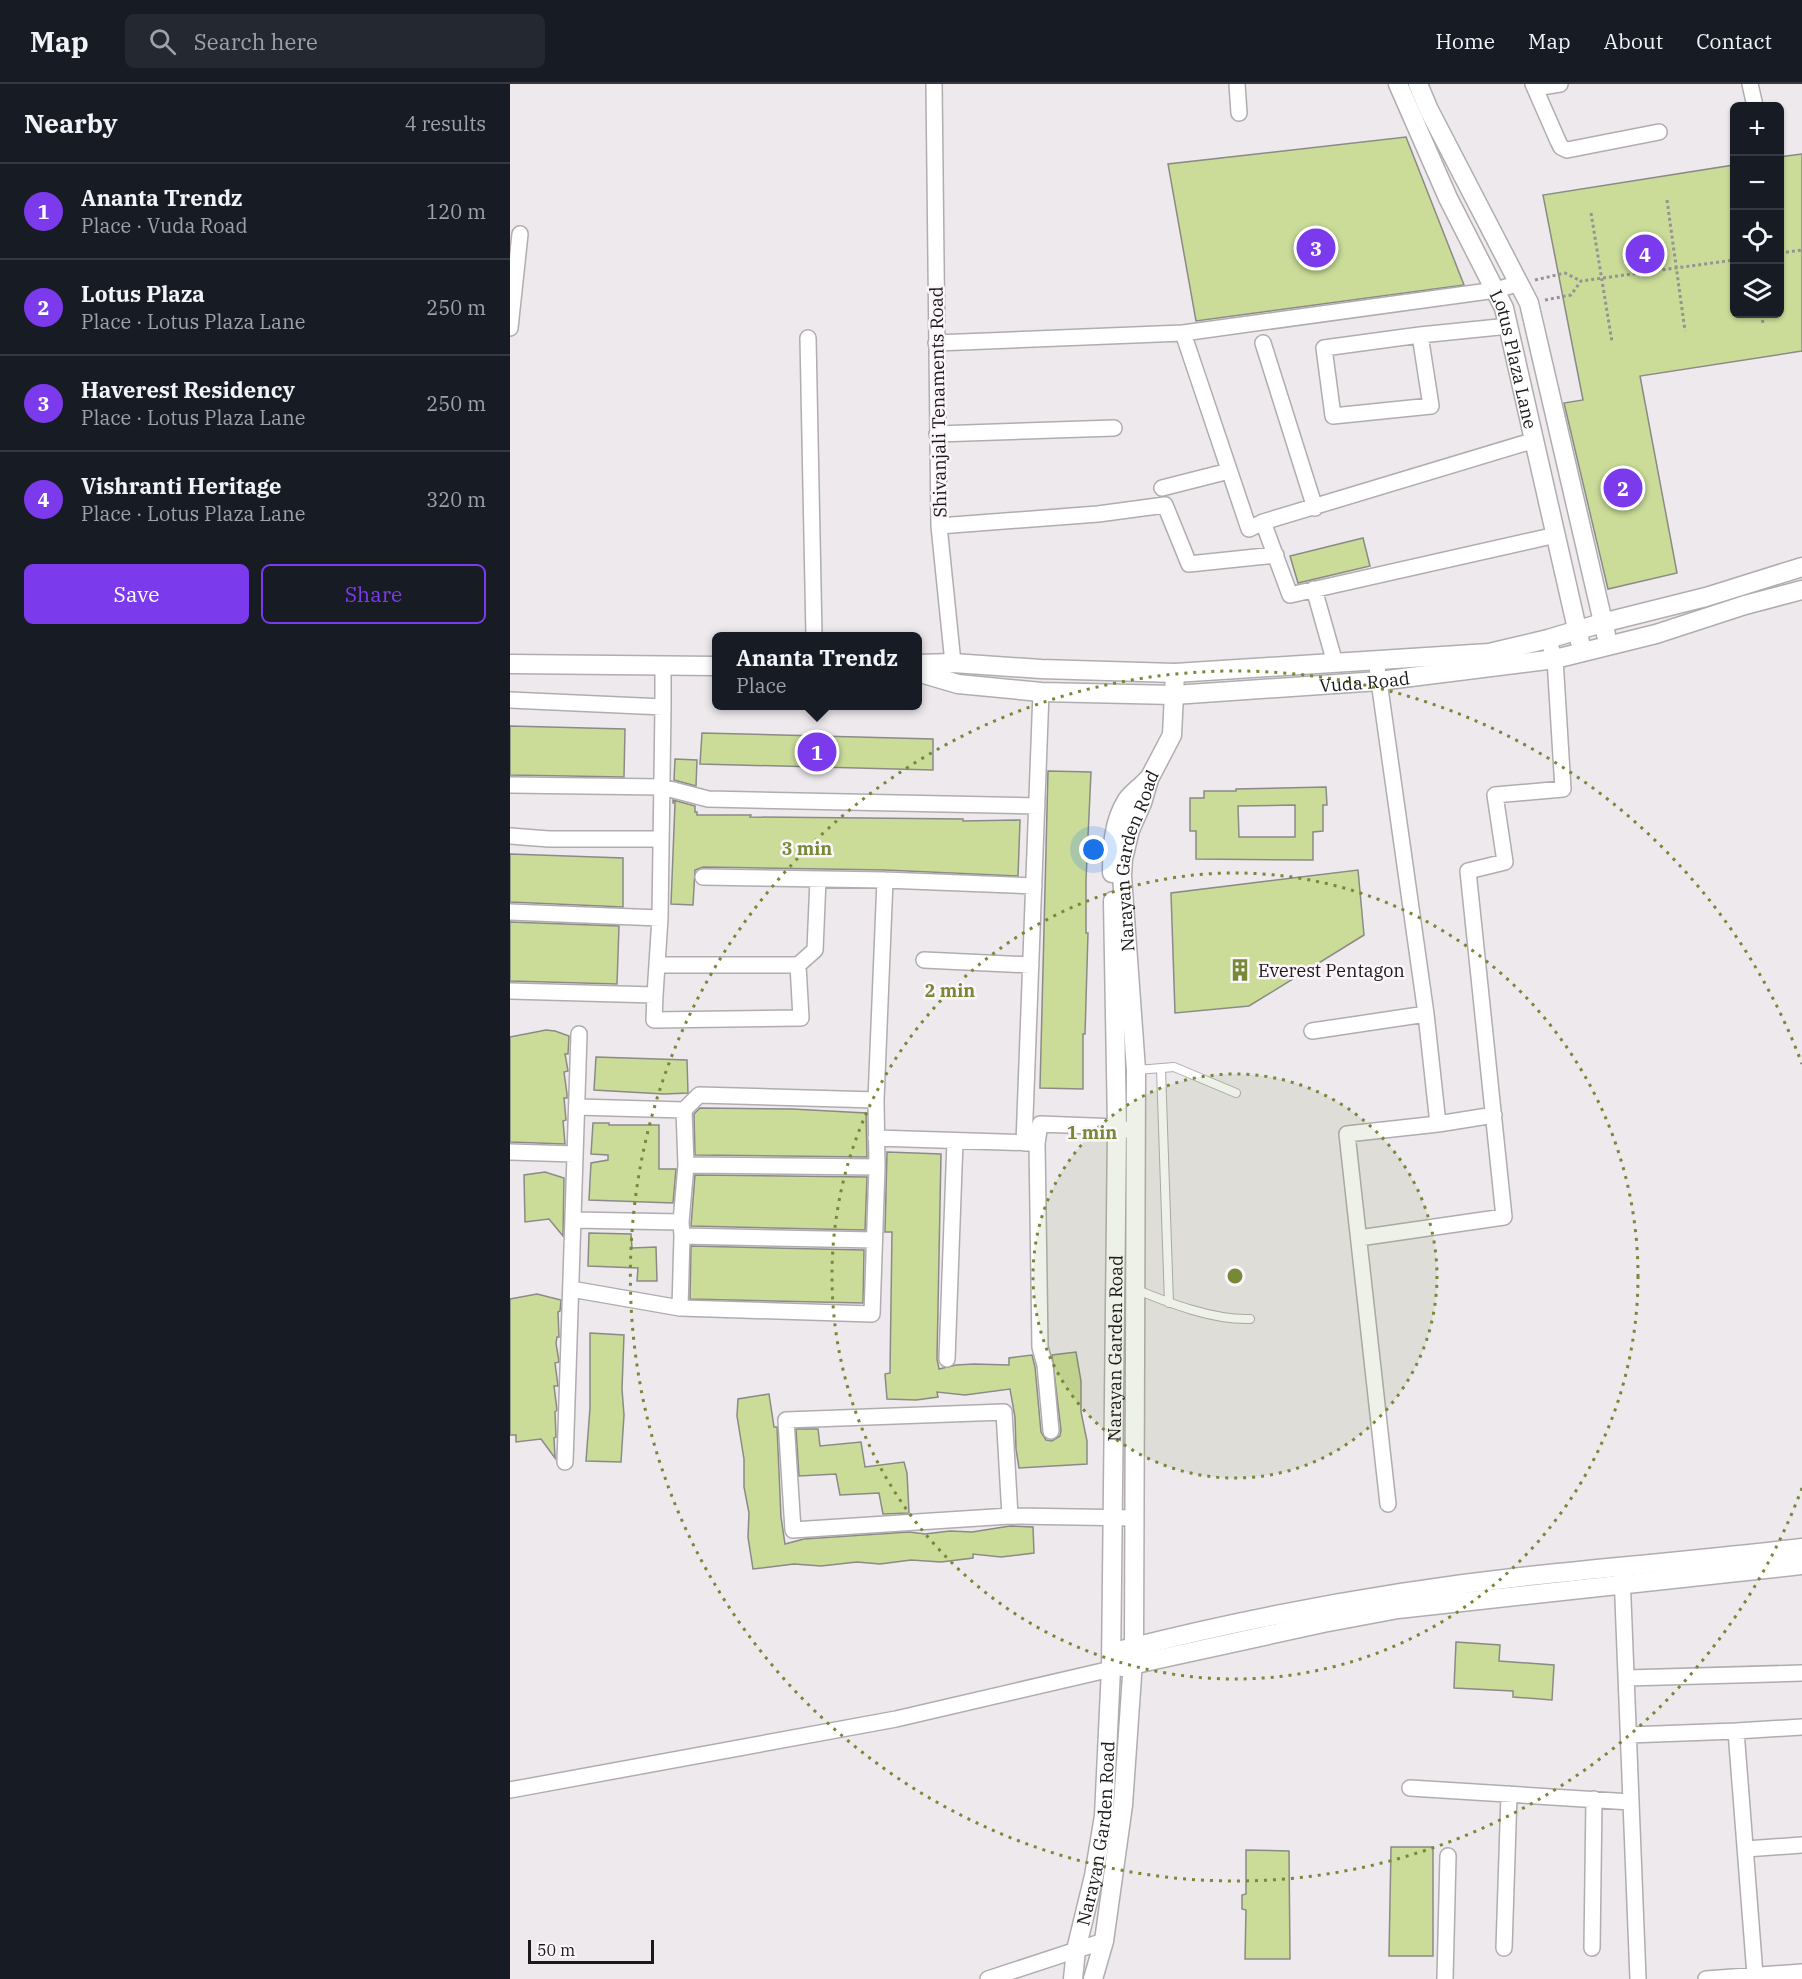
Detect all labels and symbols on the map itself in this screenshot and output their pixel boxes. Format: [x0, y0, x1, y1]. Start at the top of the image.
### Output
pin: 3 [1296, 226, 1336, 270]
pin: 4 [1626, 232, 1664, 276]
street label: Shivanjali Tenaments Road [924, 286, 952, 518]
street label: Lotus Plaza Lane [1485, 286, 1543, 431]
pin: 2 [1604, 466, 1642, 510]
street label: Vuda Road [1318, 666, 1411, 697]
pin: 1 [798, 730, 836, 774]
street label: Narayan Garden Road [1111, 766, 1163, 953]
your location [1079, 835, 1108, 864]
text: 3 min [782, 837, 832, 860]
building icon: Everest Pentagon [1227, 957, 1253, 983]
place label: Everest Pentagon [1258, 959, 1405, 982]
text: 2 min [925, 979, 975, 1002]
text: 1 min [1067, 1121, 1117, 1144]
street label: Narayan Garden Road [1102, 1255, 1127, 1442]
centre of rings [1225, 1266, 1245, 1286]
street label: Narayan Garden Road [1071, 1740, 1119, 1928]
scale bar [528, 1937, 654, 1964]

